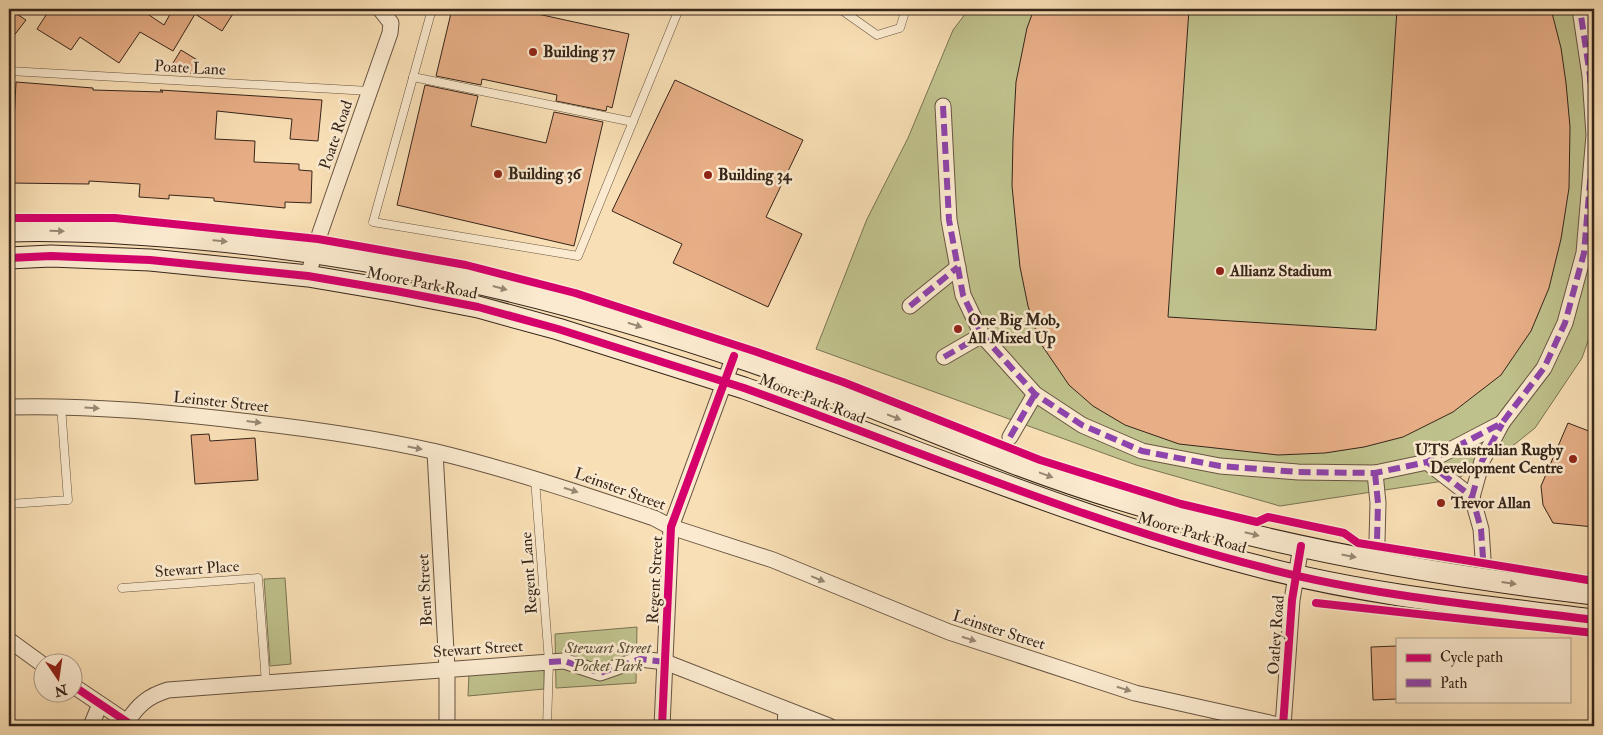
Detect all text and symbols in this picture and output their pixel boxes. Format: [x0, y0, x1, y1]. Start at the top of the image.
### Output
place label: Building 37 [543, 42, 616, 63]
marker: Building 37 [527, 46, 539, 58]
street label: Poate Lane [154, 56, 227, 80]
street label: Poate Road [315, 98, 357, 172]
place label: Building 36 [508, 164, 583, 185]
place label: Building 34 [718, 165, 793, 186]
marker: Building 36 [492, 168, 504, 180]
marker: Building 34 [702, 169, 714, 181]
one-way arrow [50, 228, 66, 236]
one-way arrow [212, 237, 228, 245]
place label: Allianz Stadium [1229, 261, 1333, 281]
street label: Moore Park Road [365, 262, 479, 304]
marker: Allianz Stadium [1214, 265, 1226, 277]
one-way arrow [493, 284, 508, 292]
place label: One Big Mob, All Mixed Up [967, 310, 1060, 349]
one-way arrow [628, 321, 643, 329]
marker: One Big Mob, All Mixed Up [952, 323, 964, 335]
street label: Moore Park Road [756, 370, 868, 429]
street label: Leinster Street [172, 387, 270, 417]
one-way arrow [85, 404, 101, 412]
one-way arrow [887, 413, 902, 421]
one-way arrow [247, 418, 263, 426]
place label: UTS Australian Rugby Development Centre [1415, 440, 1564, 479]
one-way arrow [407, 444, 422, 452]
marker: UTS Australian Rugby Development Centre [1567, 453, 1579, 465]
street label: Leinster Street [571, 463, 669, 515]
one-way arrow [1039, 471, 1054, 479]
one-way arrow [564, 487, 579, 494]
place label: Trevor Allan [1450, 493, 1531, 513]
marker: Trevor Allan [1435, 497, 1447, 509]
street label: Moore Park Road [1135, 508, 1249, 558]
one-way arrow [1244, 530, 1259, 538]
street label: Regent Lane [516, 531, 542, 615]
street label: Regent Street [643, 536, 667, 624]
one-way arrow [1342, 552, 1358, 560]
street label: Bent Street [413, 553, 437, 627]
street label: Stewart Place [154, 556, 240, 582]
one-way arrow [811, 575, 826, 583]
one-way arrow [1502, 579, 1518, 587]
street label: Oatley Road [1263, 595, 1289, 675]
street label: Leinster Street [950, 606, 1048, 654]
one-way arrow [962, 635, 977, 643]
street label: Stewart Street [432, 636, 524, 662]
park label: Stewart Street Pocket Park [564, 638, 653, 676]
legend [1396, 638, 1570, 702]
text: Cycle path [1440, 648, 1503, 668]
north arrow [32, 652, 82, 702]
text: Path [1440, 674, 1467, 693]
text: N [52, 680, 70, 700]
one-way arrow [1116, 686, 1131, 694]

